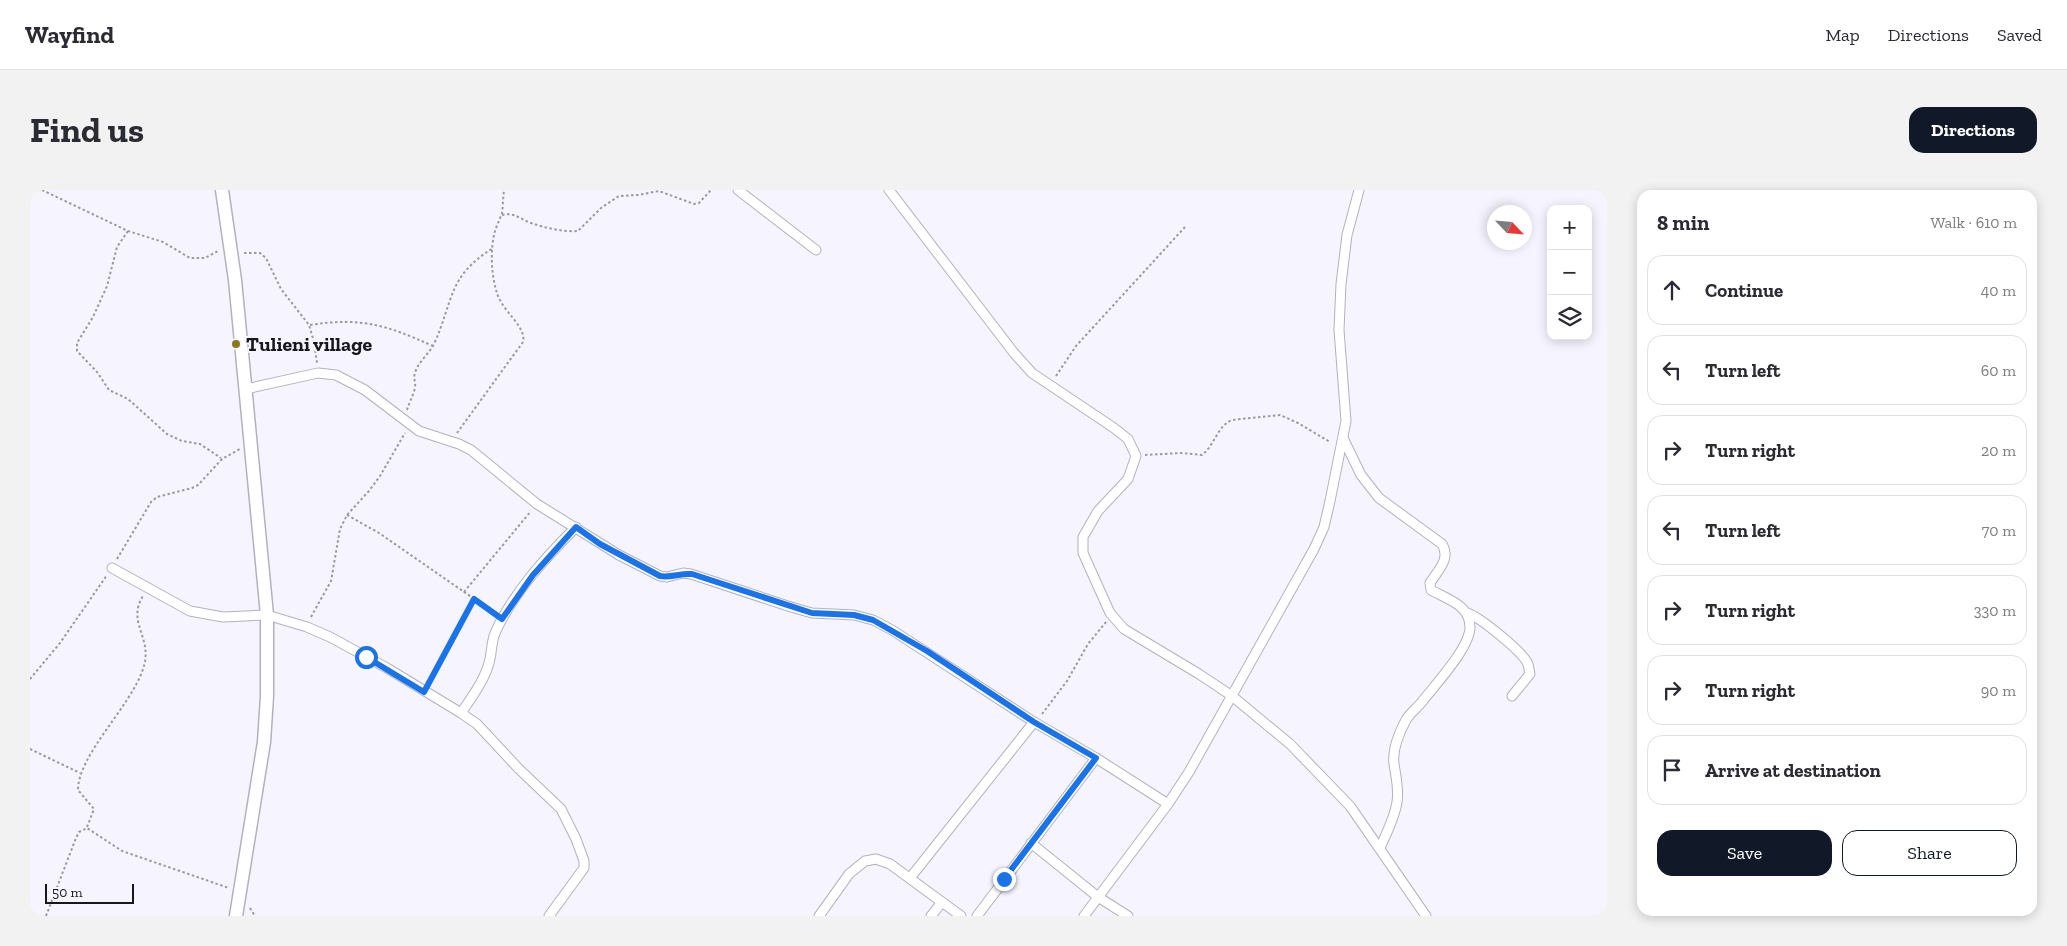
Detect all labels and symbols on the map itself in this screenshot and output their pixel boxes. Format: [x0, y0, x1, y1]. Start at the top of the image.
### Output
north arrow [1487, 205, 1532, 250]
place label: Tulieni village [246, 332, 373, 356]
marker: Tulieni village [230, 338, 242, 350]
route start [355, 646, 378, 669]
route end [993, 868, 1016, 891]
scale bar [45, 881, 134, 904]

